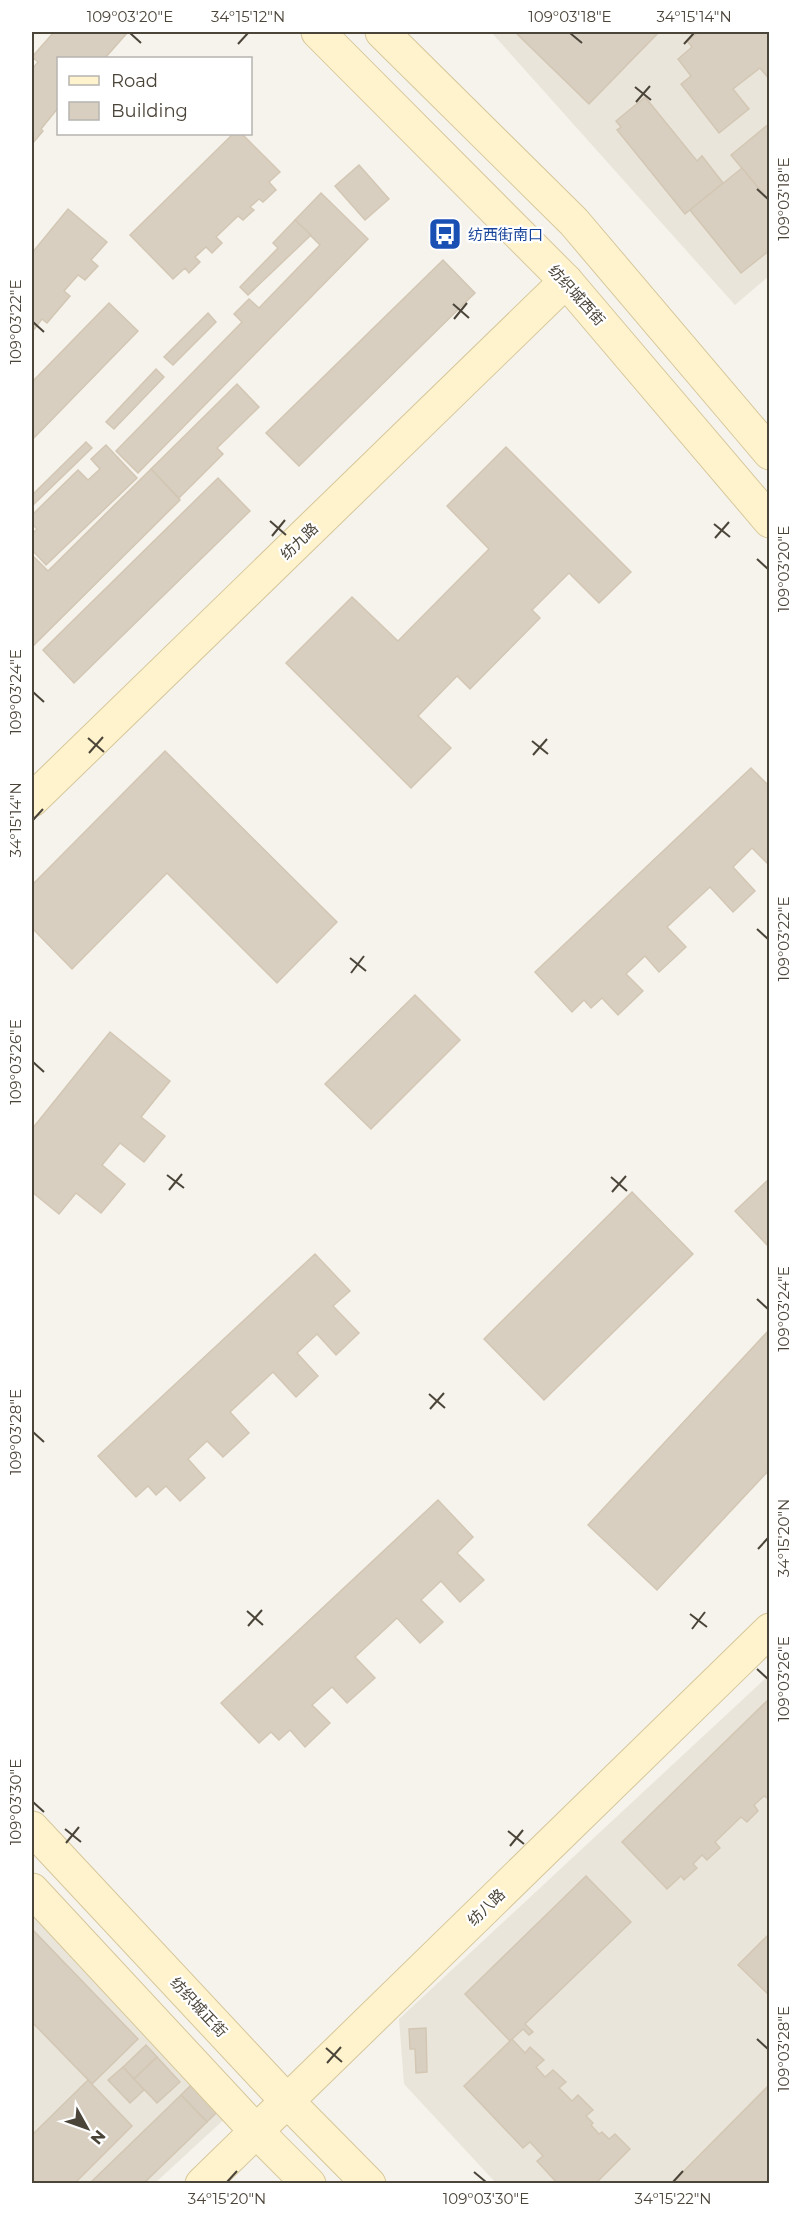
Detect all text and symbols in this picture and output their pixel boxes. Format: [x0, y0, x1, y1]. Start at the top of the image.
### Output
text: 109°03'20"E [87, 7, 173, 26]
text: 34°15'12"N [211, 7, 285, 26]
text: 109°03'18"E [528, 7, 612, 26]
text: 34°15'14"N [656, 7, 732, 26]
legend [57, 57, 252, 135]
text: Road [111, 70, 158, 92]
text: Building [111, 100, 188, 122]
text: 109°03'18"E [774, 157, 793, 241]
bus stop icon: 纺西街南口 [427, 216, 463, 252]
place label: 纺西街南口 [468, 225, 543, 244]
street label: 纺织城西街 [545, 261, 609, 329]
text: 109°03'22"E [6, 280, 25, 365]
street label: 纺九路 [276, 519, 322, 563]
text: 109°03'20"E [774, 526, 793, 612]
text: 109°03'24"E [6, 649, 25, 735]
text: 34°15'14"N [6, 782, 25, 858]
text: 109°03'22"E [774, 897, 793, 982]
text: 109°03'26"E [6, 1019, 25, 1105]
text: 109°03'24"E [774, 1266, 793, 1352]
text: 109°03'28"E [6, 1389, 25, 1475]
text: 34°15'20"N [774, 1499, 793, 1577]
text: 109°03'26"E [774, 1636, 793, 1722]
text: 109°03'30"E [6, 1759, 25, 1845]
street label: 纺八路 [463, 1885, 509, 1929]
street label: 纺织城正街 [166, 1973, 232, 2041]
text: 109°03'28"E [774, 2006, 793, 2092]
north arrow [57, 2098, 117, 2158]
text: N [87, 2126, 110, 2148]
text: 34°15'20"N [188, 2189, 266, 2208]
text: 109°03'30"E [443, 2189, 529, 2208]
text: 34°15'22"N [635, 2189, 711, 2208]

